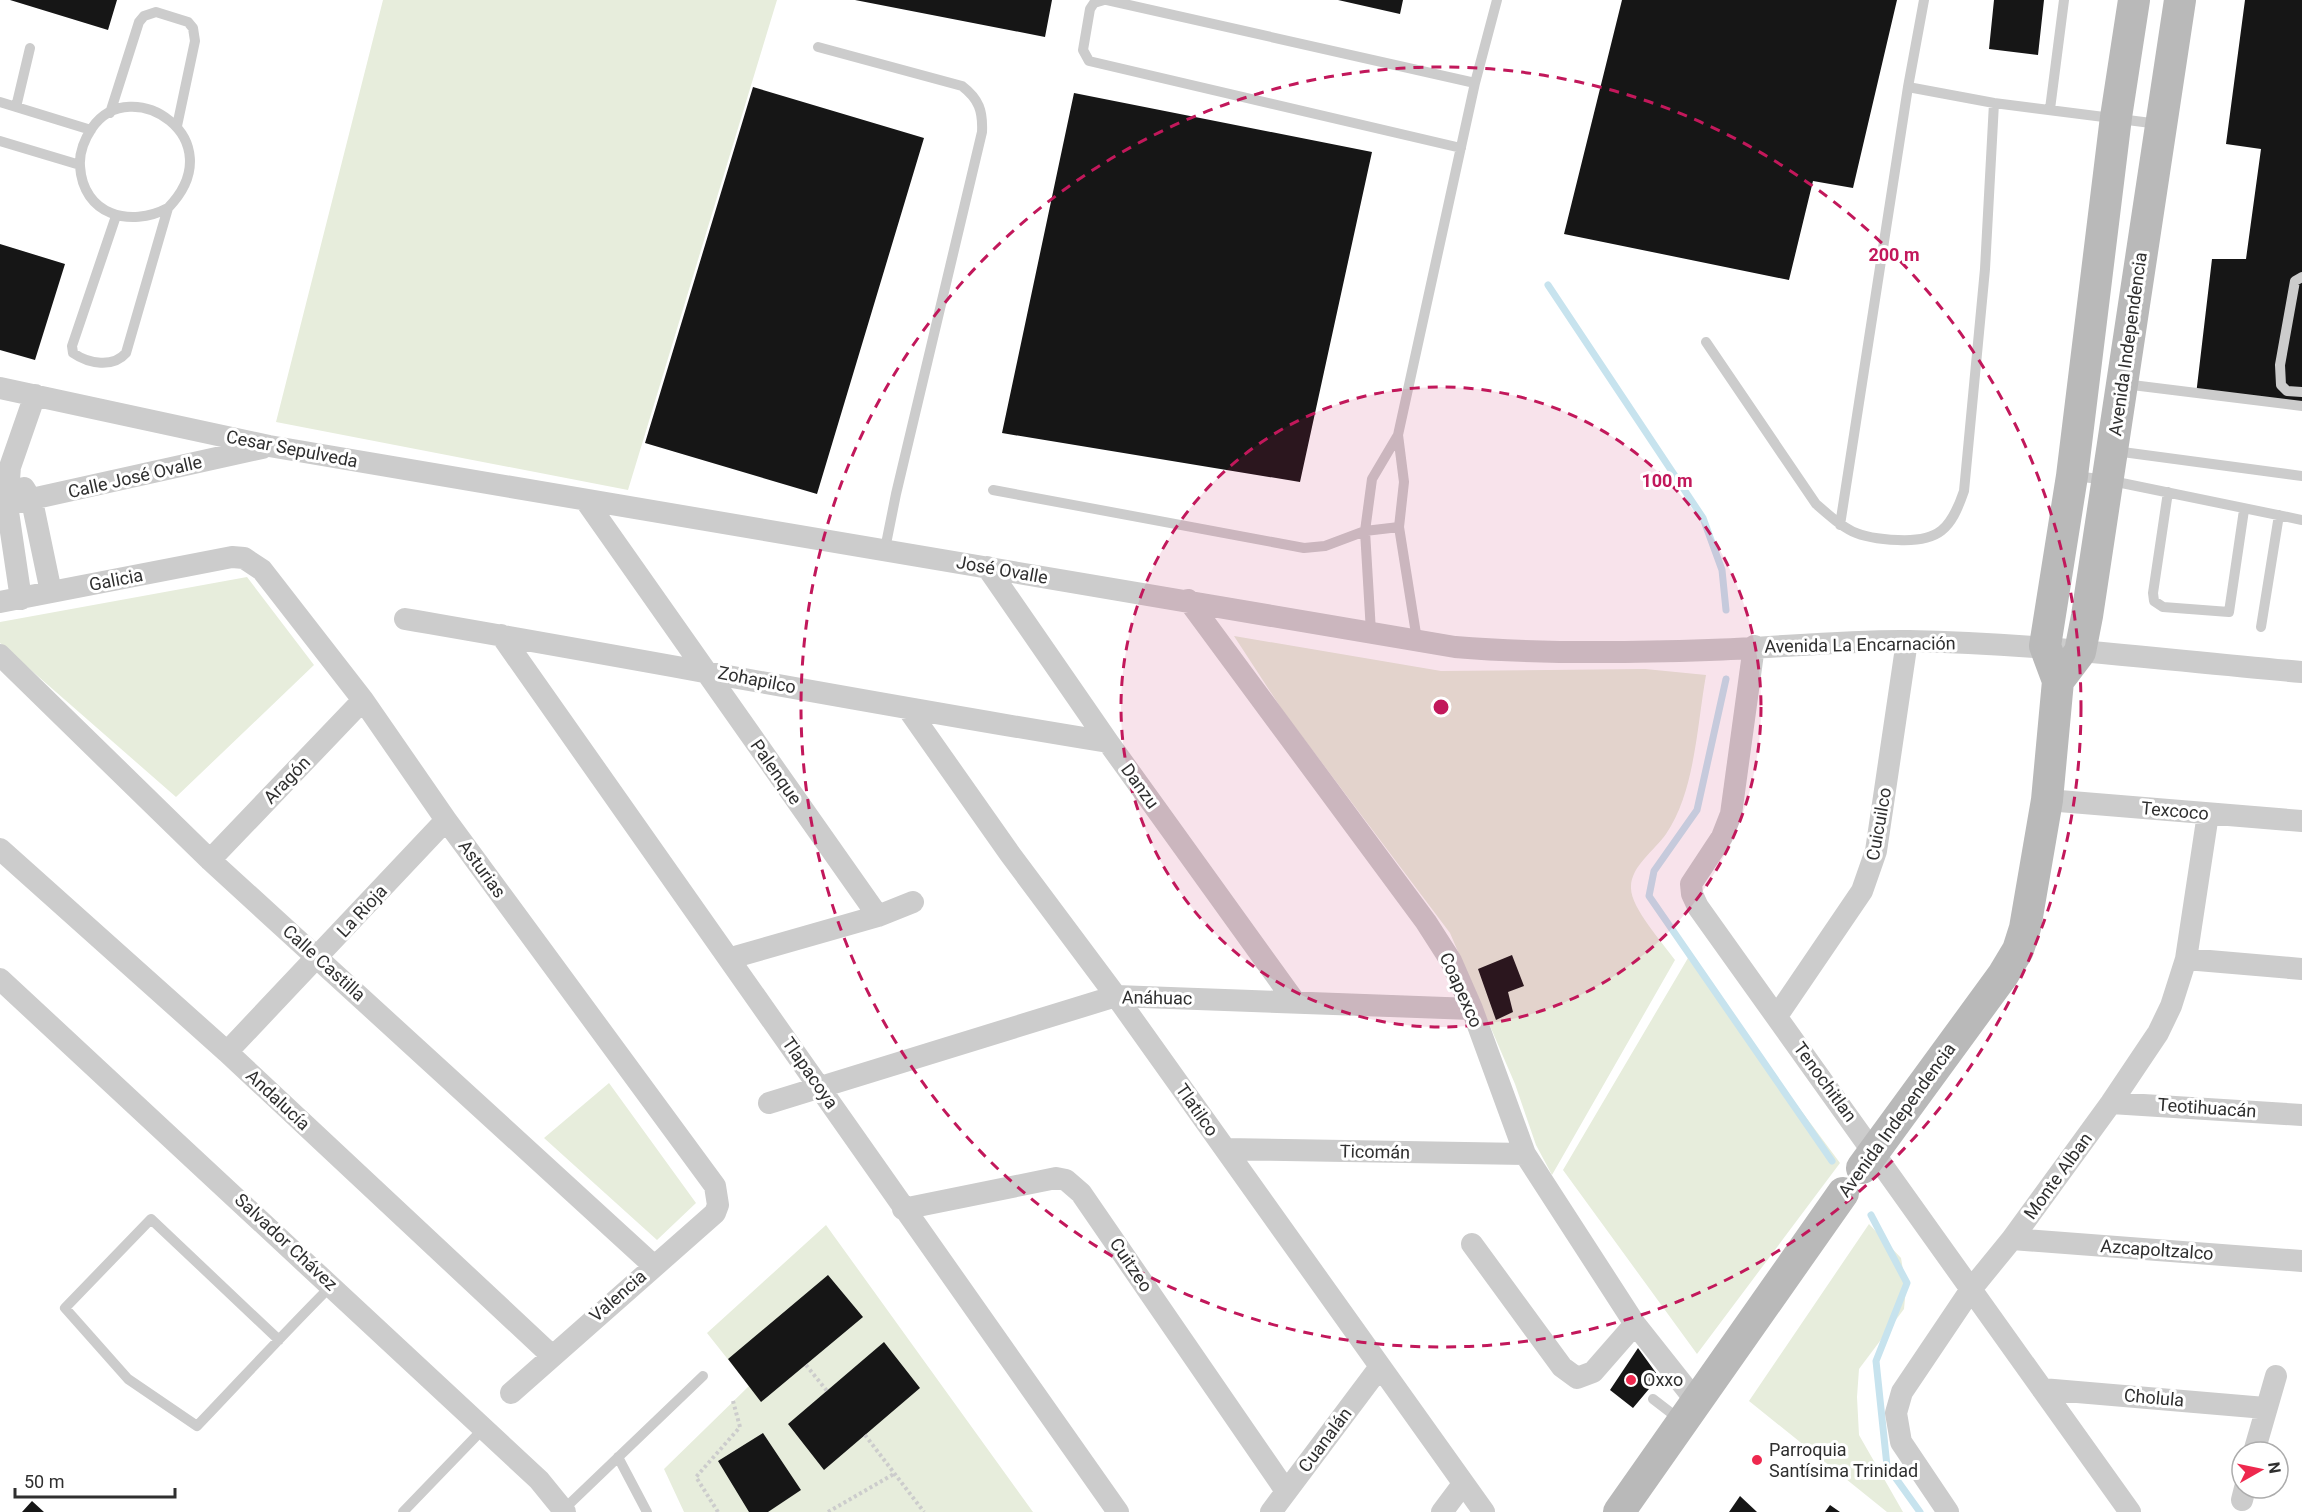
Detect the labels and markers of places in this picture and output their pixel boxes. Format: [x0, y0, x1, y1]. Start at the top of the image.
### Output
centre of rings [1431, 697, 1451, 717]
place label: Oxxo [1643, 1369, 1683, 1390]
marker: Oxxo [1624, 1373, 1638, 1387]
place label: Parroquia Santísima Trinidad [1769, 1439, 1918, 1481]
marker: Parroquia Santísima Trinidad [1750, 1453, 1764, 1467]

